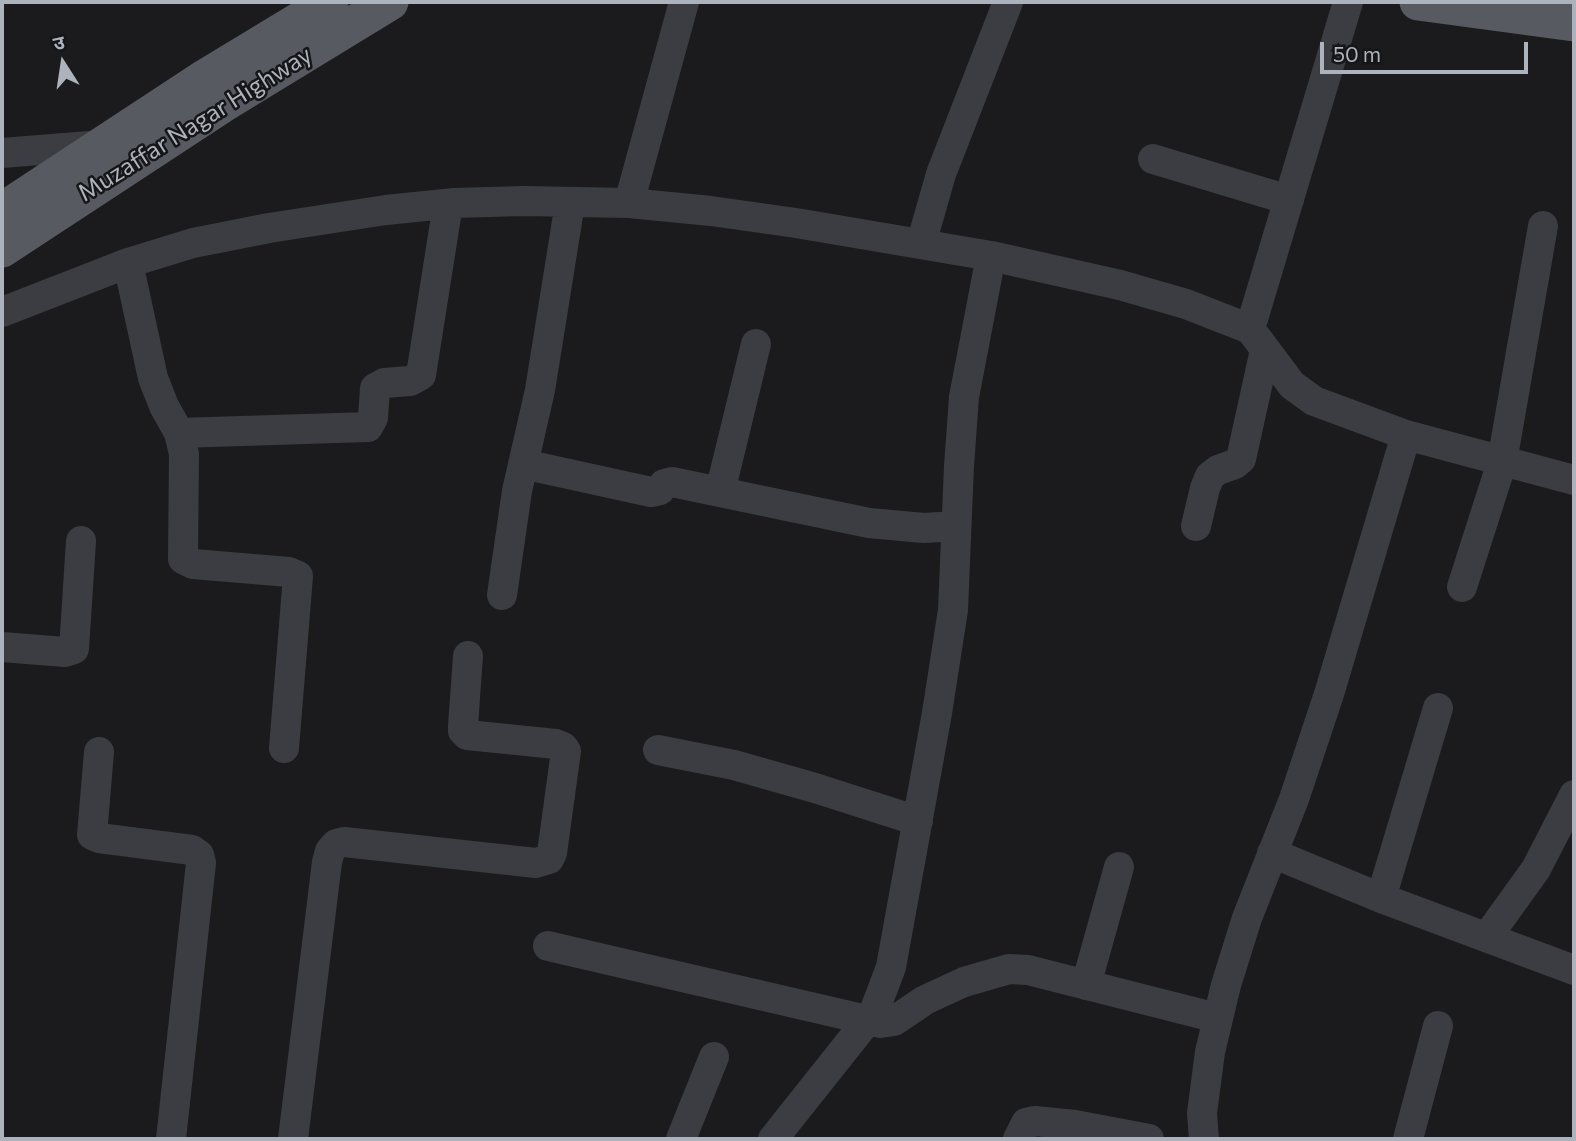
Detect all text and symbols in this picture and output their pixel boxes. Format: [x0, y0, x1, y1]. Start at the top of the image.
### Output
north arrow [28, 28, 98, 98]
scale bar [1324, 28, 1532, 72]
text: उ [51, 30, 66, 54]
street label: Muzaffar Nagar Highway [73, 40, 317, 208]
text: 50 m [1333, 41, 1381, 66]

